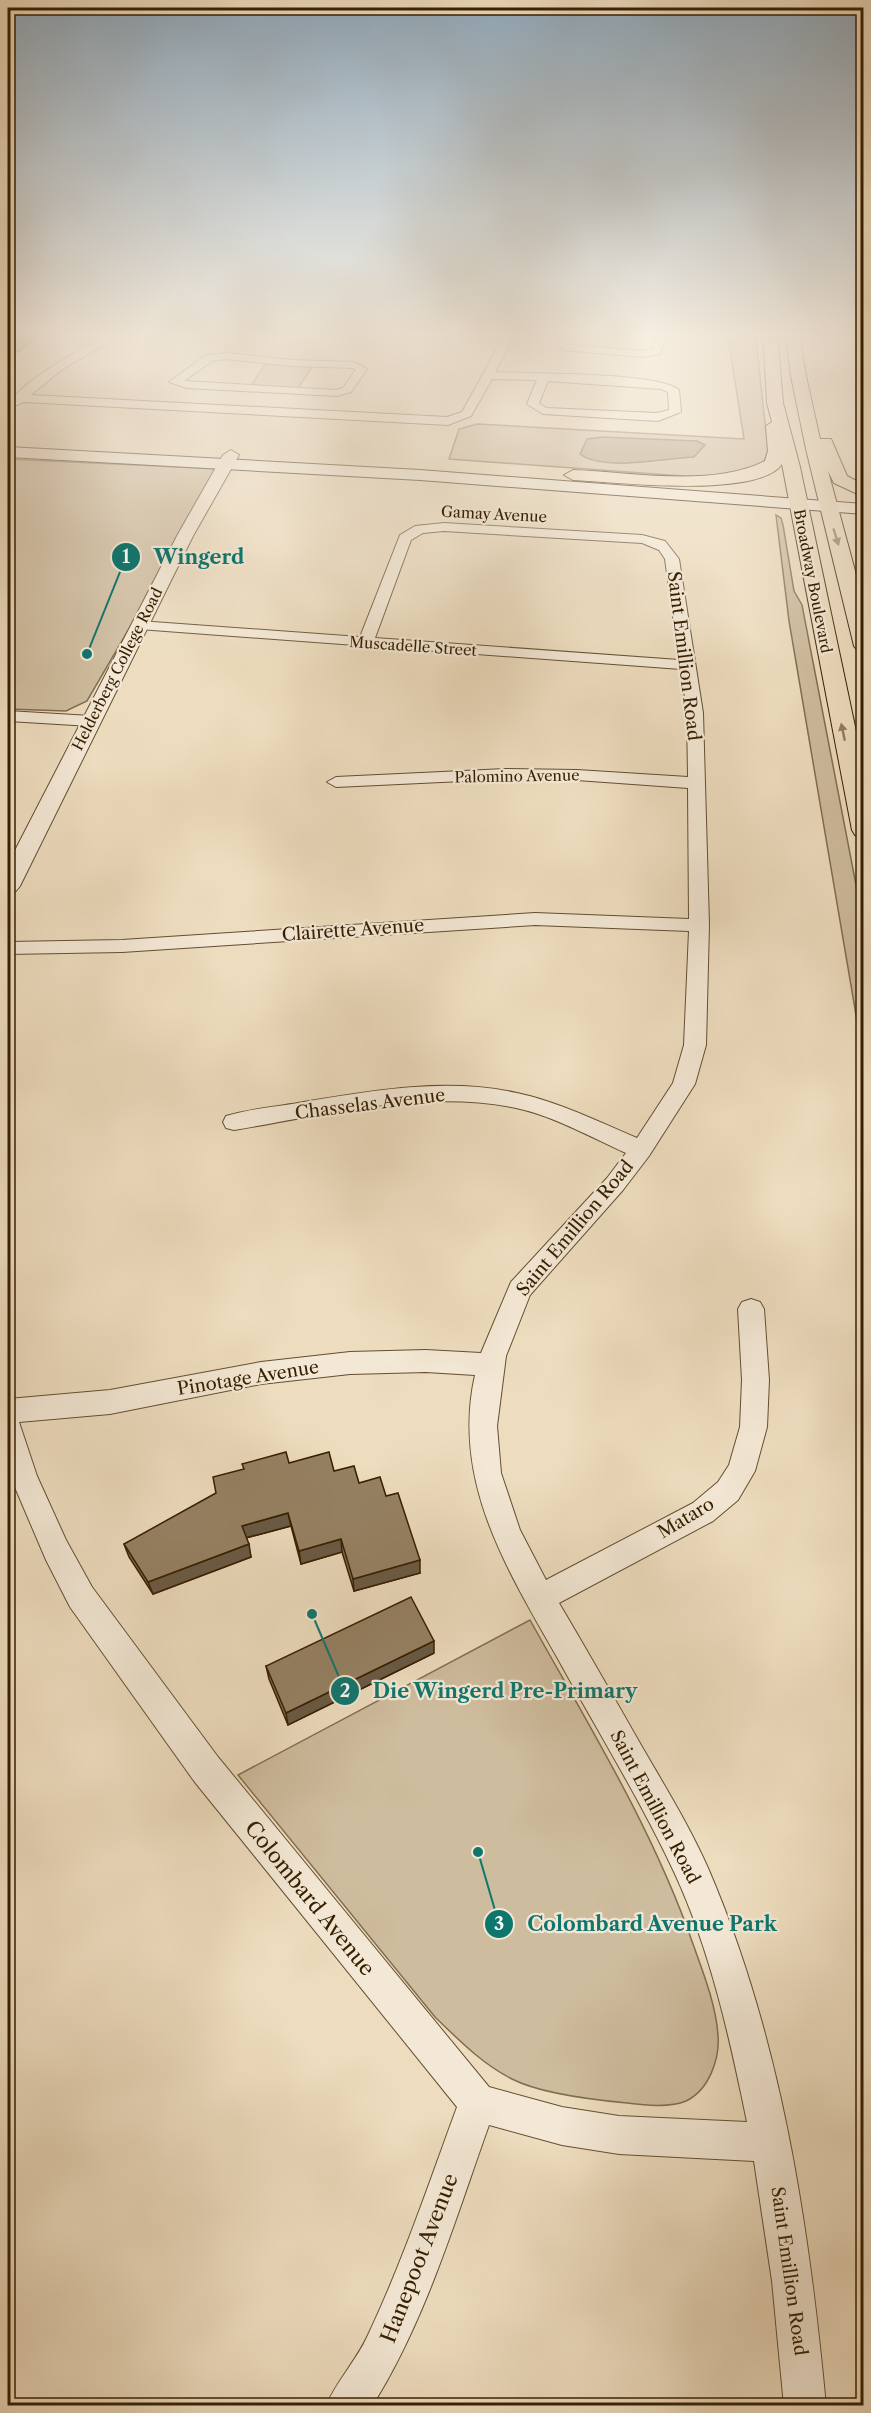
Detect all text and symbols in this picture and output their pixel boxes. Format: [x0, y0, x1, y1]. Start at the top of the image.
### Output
street label: Gamay Avenue [441, 502, 547, 526]
street label: Broadway Boulevard [790, 507, 836, 655]
one-way arrow [832, 528, 841, 546]
callout: Wingerd [111, 538, 256, 576]
text: Wingerd [153, 545, 245, 569]
text: 1 [122, 546, 130, 568]
street label: Saint Emillion Road [663, 570, 705, 742]
street label: Helderberg College Road [68, 584, 166, 754]
street label: Muscadelle Street [349, 632, 478, 660]
one-way arrow [838, 722, 847, 741]
street label: Palomino Avenue [454, 765, 580, 787]
street label: Clairette Avenue [281, 914, 425, 946]
street label: Chasselas Avenue [294, 1084, 446, 1124]
street label: Saint Emillion Road [512, 1156, 638, 1300]
street label: Pinotage Avenue [176, 1356, 320, 1400]
street label: Mataro [654, 1493, 718, 1543]
callout: Die Wingerd Pre-Primary [330, 1672, 650, 1710]
text: Die Wingerd Pre-Primary [373, 1679, 638, 1703]
text: 2 [340, 1680, 350, 1702]
street label: Saint Emillion Road [605, 1727, 705, 1887]
street label: Colombard Avenue [240, 1815, 380, 1981]
callout: Colombard Avenue Park [484, 1905, 789, 1943]
text: Colombard Avenue Park [527, 1912, 778, 1936]
text: 3 [494, 1913, 504, 1935]
street label: Hanepoot Avenue [375, 2170, 463, 2346]
street label: Saint Emillion Road [766, 2185, 812, 2357]

